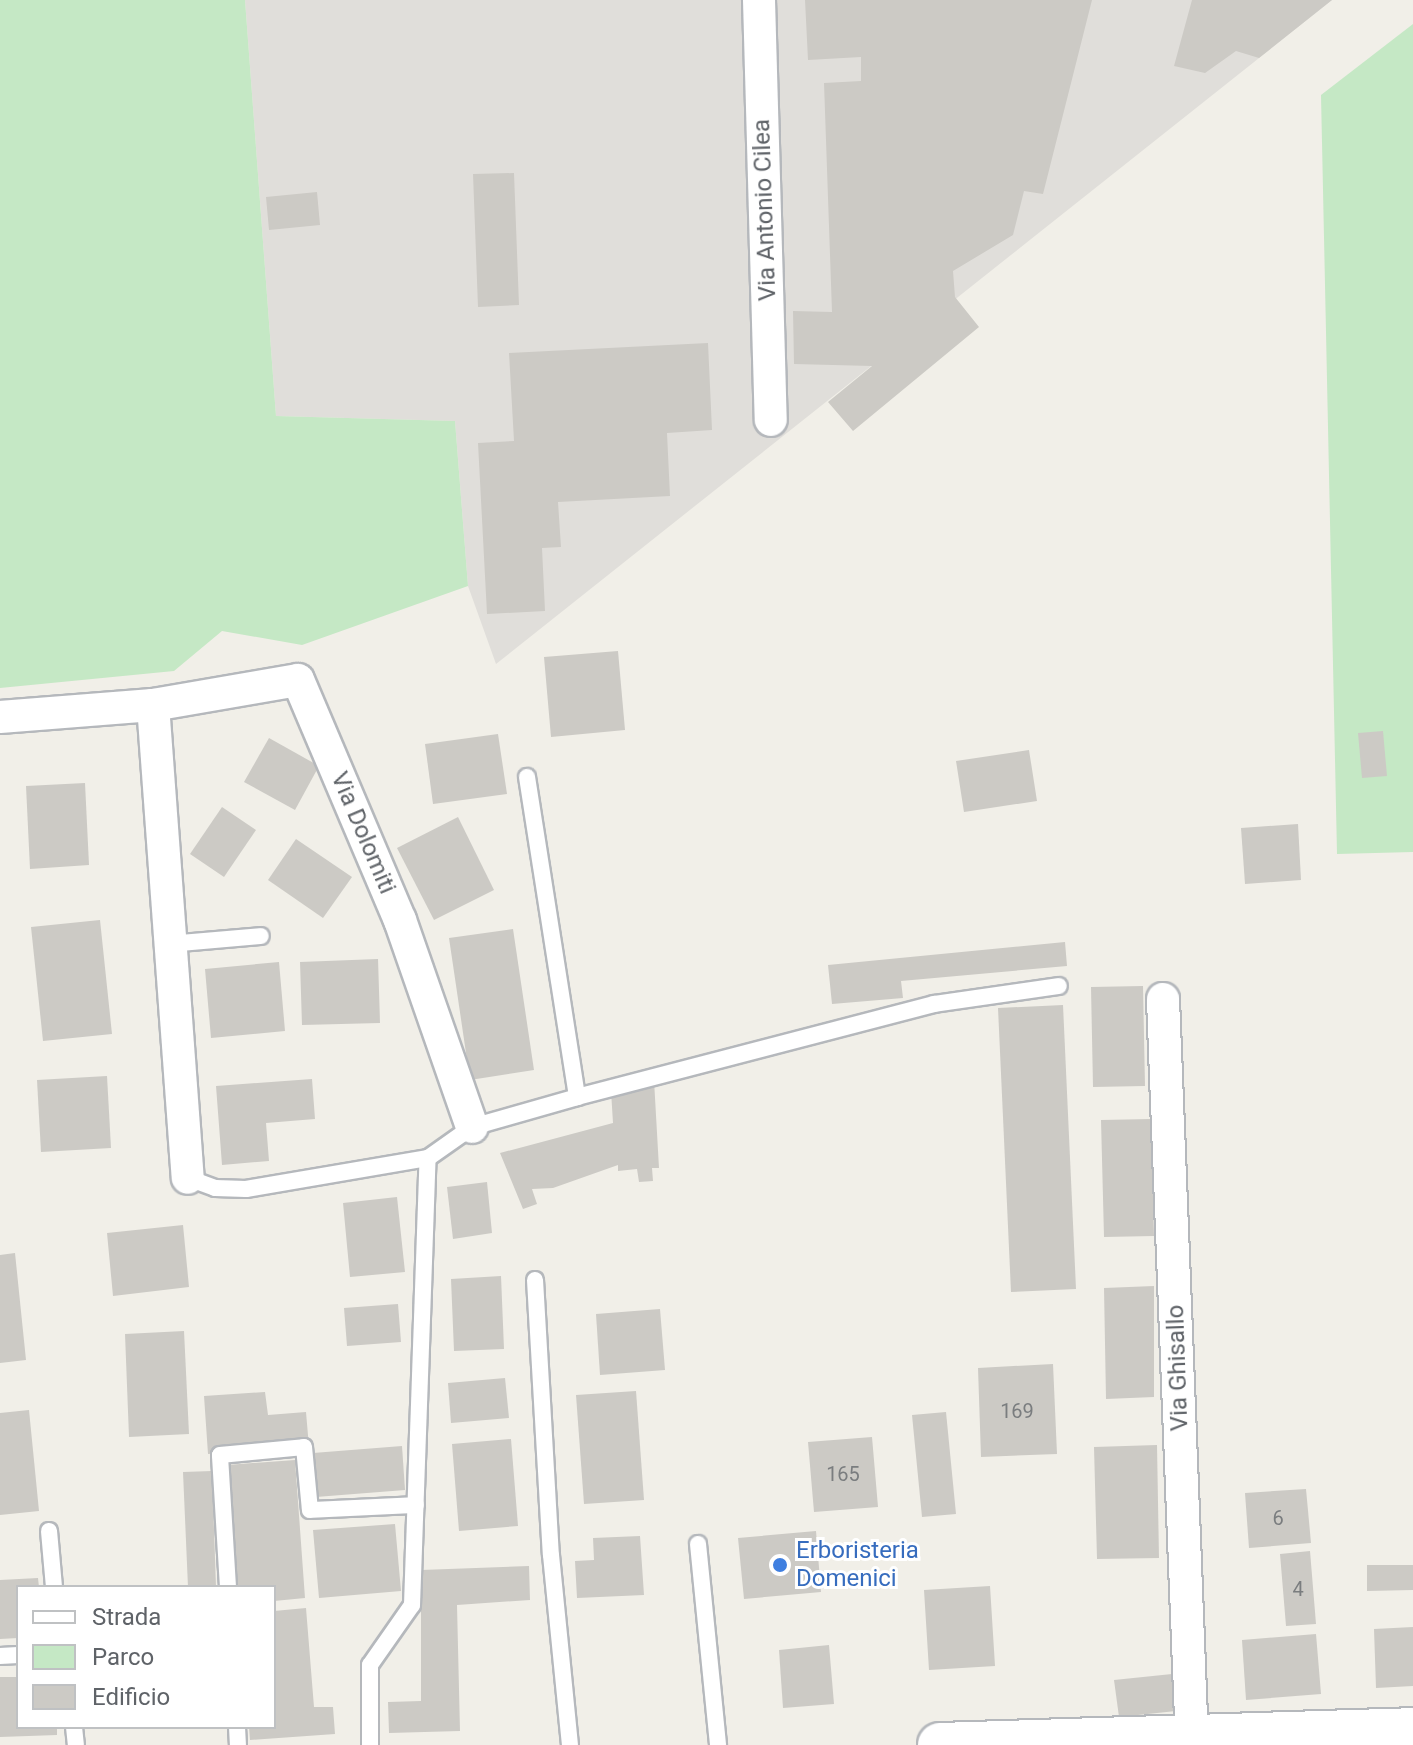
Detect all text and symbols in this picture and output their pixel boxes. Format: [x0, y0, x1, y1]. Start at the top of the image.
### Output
street label: Via Antonio Cilea [747, 118, 783, 302]
street label: Via Dolomiti [324, 768, 402, 898]
street label: Via Ghisallo [1161, 1304, 1195, 1432]
house number: 169 [1000, 1399, 1034, 1423]
house number: 165 [826, 1462, 860, 1486]
house number: 6 [1272, 1506, 1284, 1530]
place label: Erboristeria Domenici [796, 1537, 919, 1593]
marker: Erboristeria Domenici [771, 1556, 789, 1574]
house number: 4 [1292, 1577, 1304, 1601]
legend [16, 1585, 276, 1729]
text: Strada [92, 1603, 161, 1631]
text: Parco [92, 1643, 154, 1671]
text: Edificio [92, 1683, 170, 1711]

